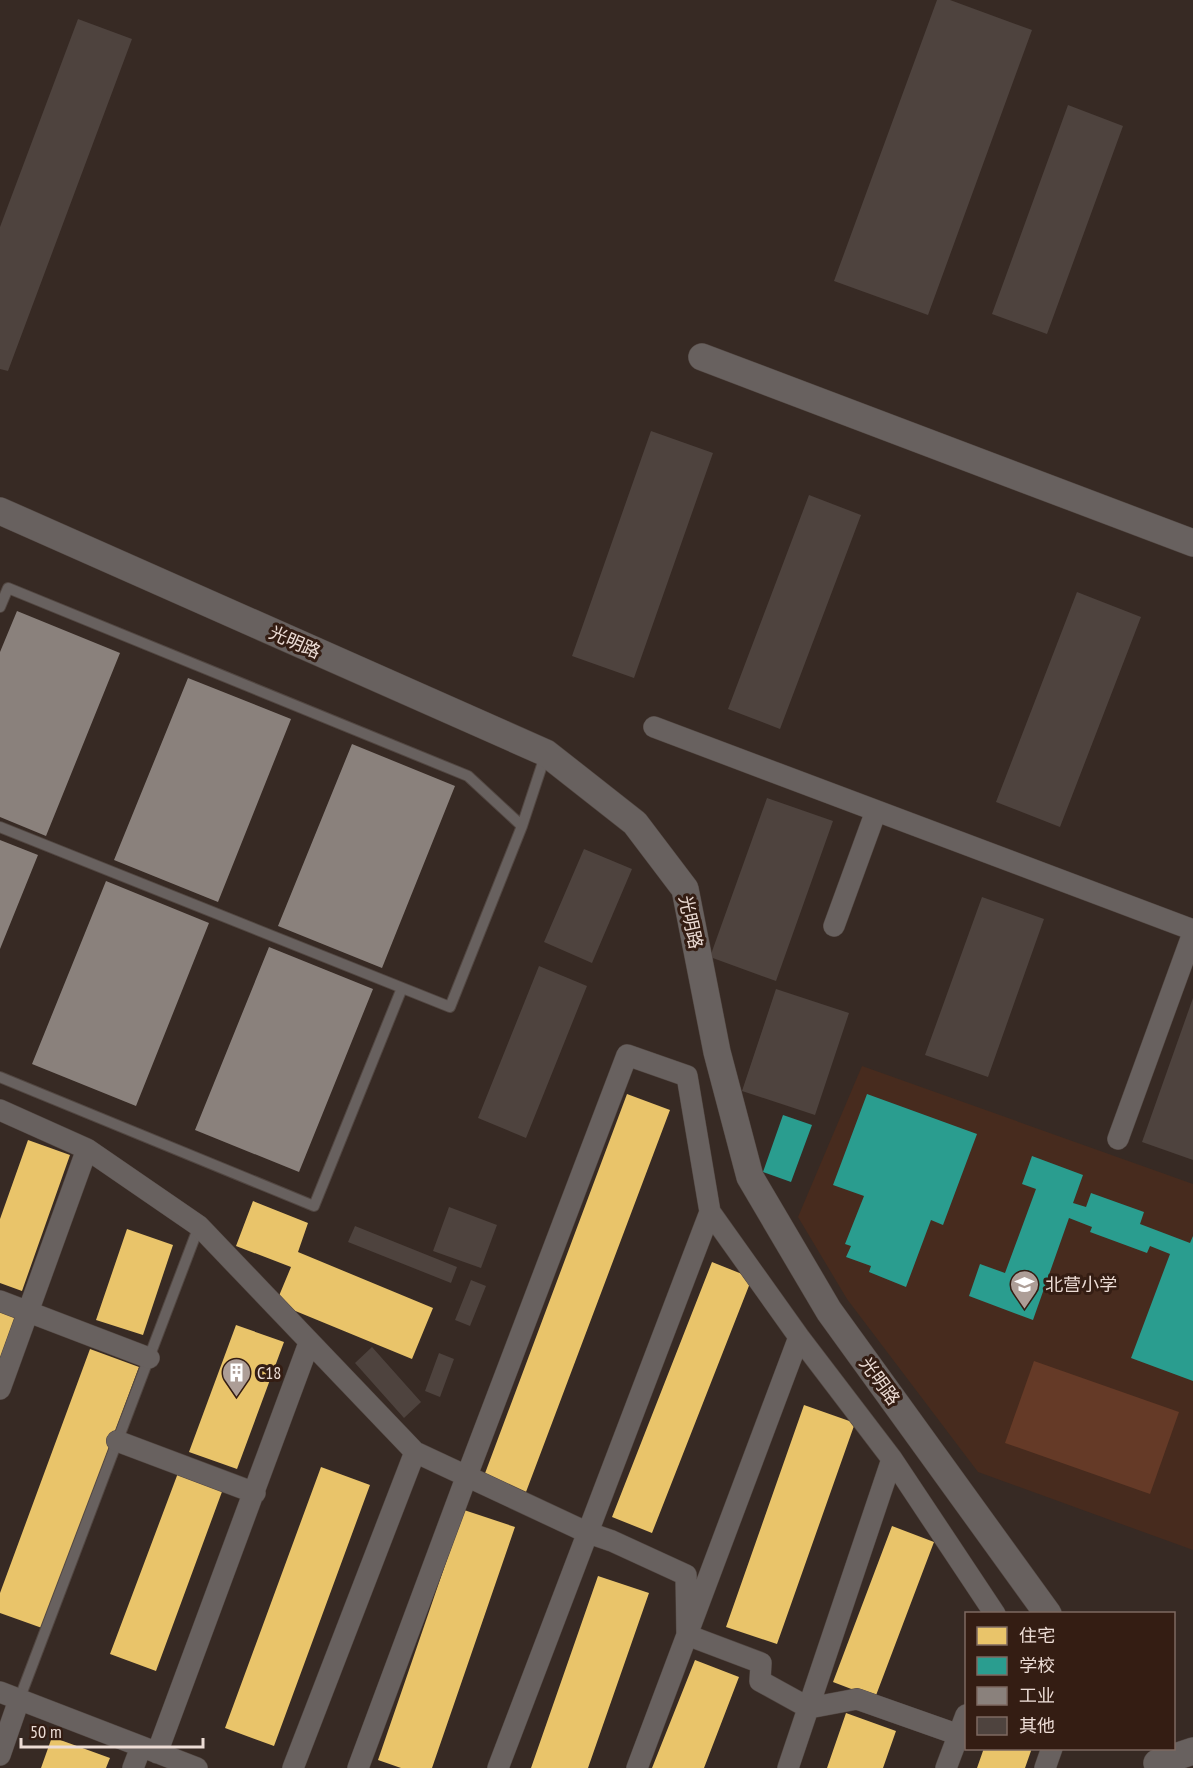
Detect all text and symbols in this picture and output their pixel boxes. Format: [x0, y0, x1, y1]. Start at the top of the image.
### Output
street label: 光明路 [266, 621, 324, 663]
street label: 光明路 [674, 893, 708, 951]
school or university icon: 北营小学 [1008, 1268, 1040, 1310]
place label: 北营小学 [1045, 1273, 1117, 1296]
street label: 光明路 [855, 1352, 905, 1410]
building icon: C18 [220, 1356, 252, 1398]
place label: C18 [257, 1361, 281, 1384]
legend [965, 1612, 1175, 1750]
text: 住宅 [1019, 1624, 1055, 1647]
text: 学校 [1019, 1654, 1055, 1677]
text: 工业 [1019, 1684, 1055, 1707]
scale bar [21, 1711, 202, 1749]
text: 其他 [1019, 1714, 1055, 1737]
text: 50 m [30, 1720, 62, 1743]

